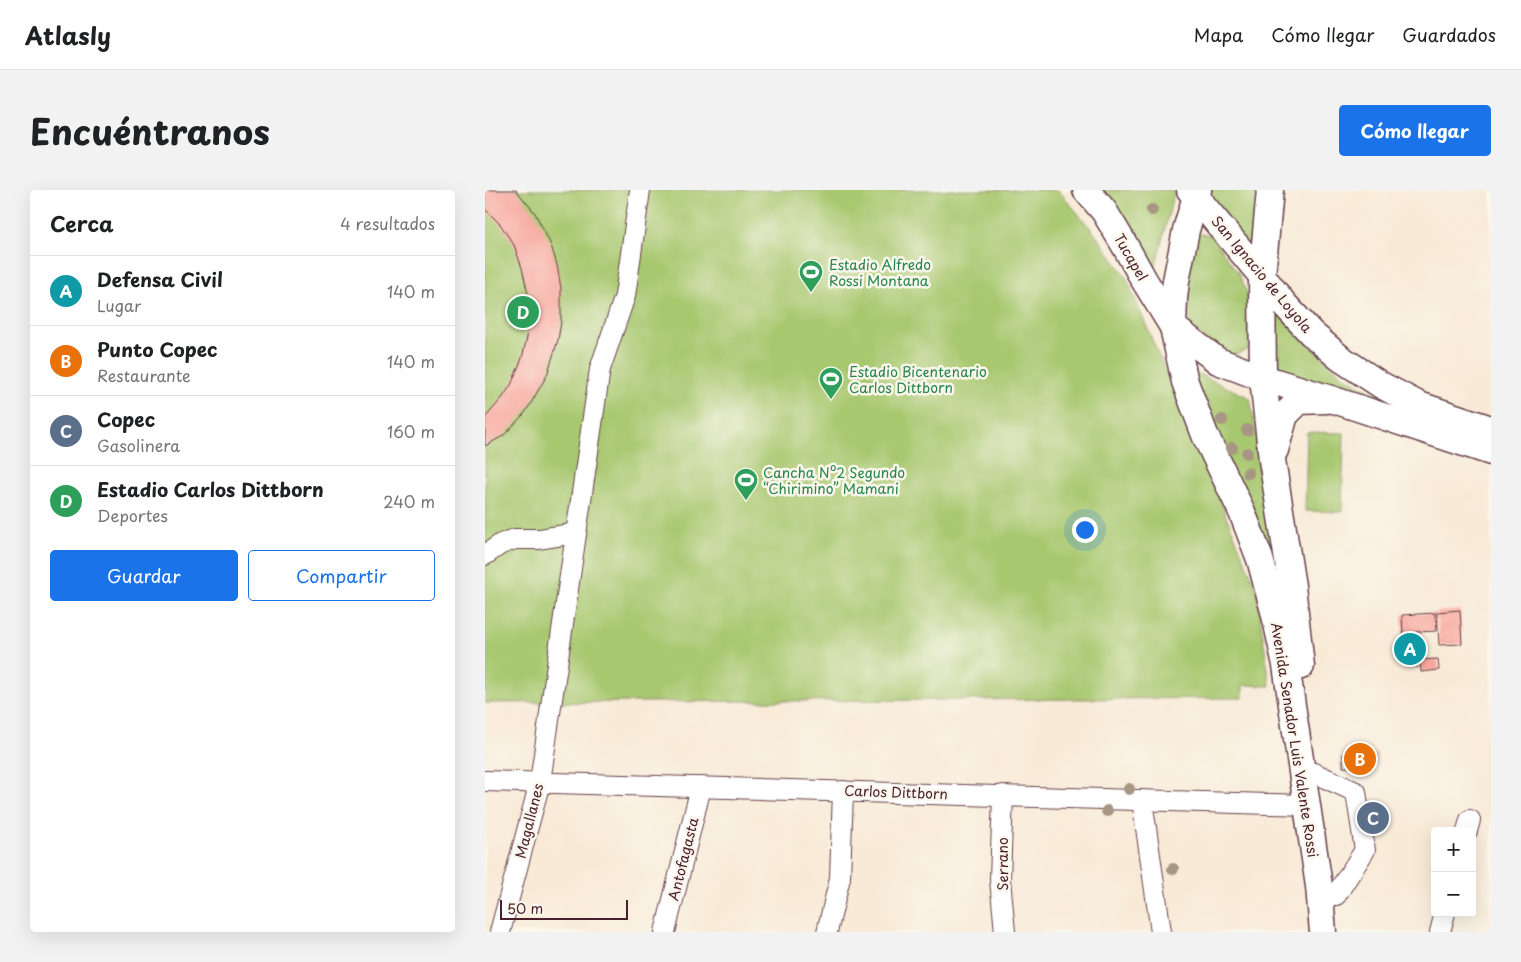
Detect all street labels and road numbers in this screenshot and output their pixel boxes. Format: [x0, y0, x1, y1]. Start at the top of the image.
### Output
street label: San Ignacio de Loyola [1207, 211, 1317, 337]
street label: Tucapel [1109, 230, 1153, 284]
street label: Avenida Senador Luis Valente Rossi [1266, 621, 1324, 859]
street label: Carlos Dittborn [844, 780, 948, 804]
street label: Magallanes [510, 781, 548, 861]
street label: Antofagasta [662, 815, 704, 903]
street label: Serrano [992, 837, 1013, 891]

